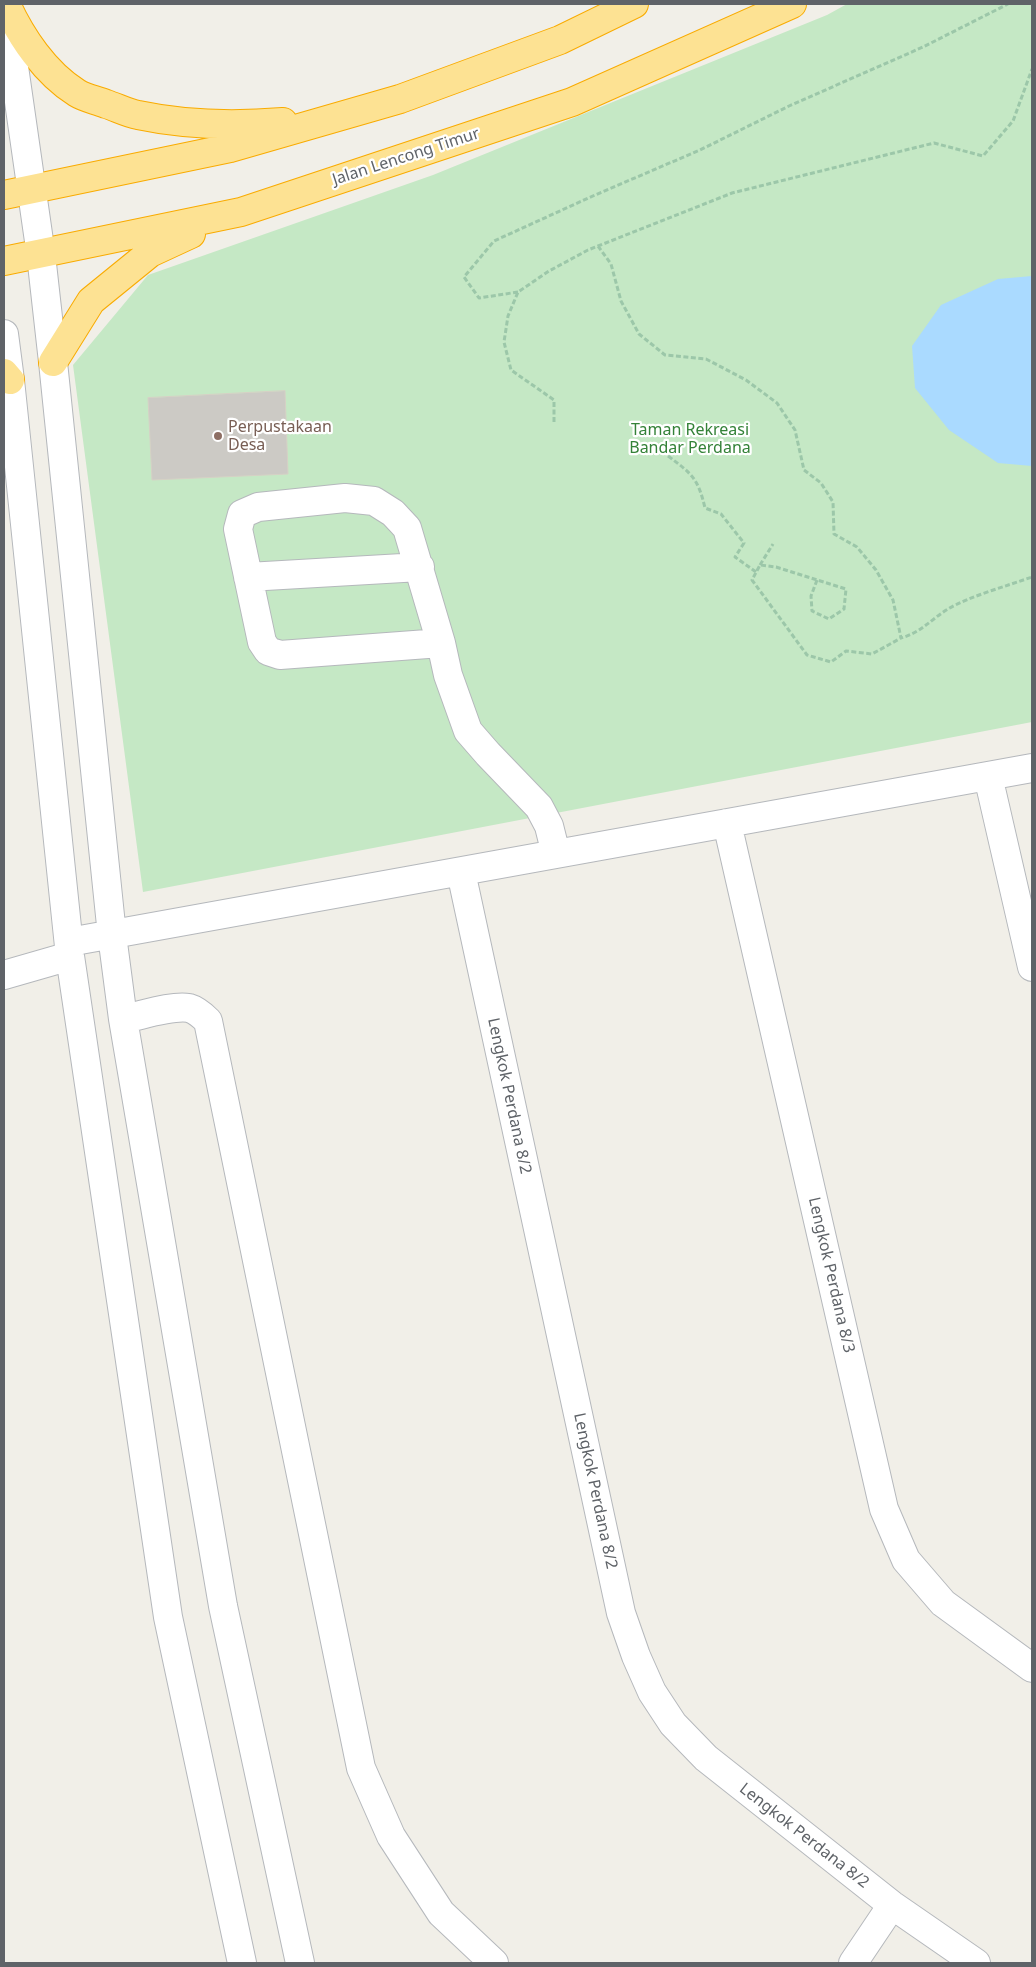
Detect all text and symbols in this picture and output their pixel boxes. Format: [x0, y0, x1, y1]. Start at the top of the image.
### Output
street label: Jalan Lencong Timur [330, 124, 482, 190]
place label: Perpustakaan Desa [228, 417, 332, 455]
park label: Taman Rekreasi Bandar Perdana [629, 420, 751, 458]
marker: Perpustakaan Desa [212, 430, 224, 442]
street label: Lengkok Perdana 8/2 [483, 1016, 535, 1176]
street label: Lengkok Perdana 8/3 [804, 1195, 858, 1355]
street label: Lengkok Perdana 8/2 [569, 1411, 621, 1571]
street label: Lengkok Perdana 8/2 [735, 1779, 873, 1893]

